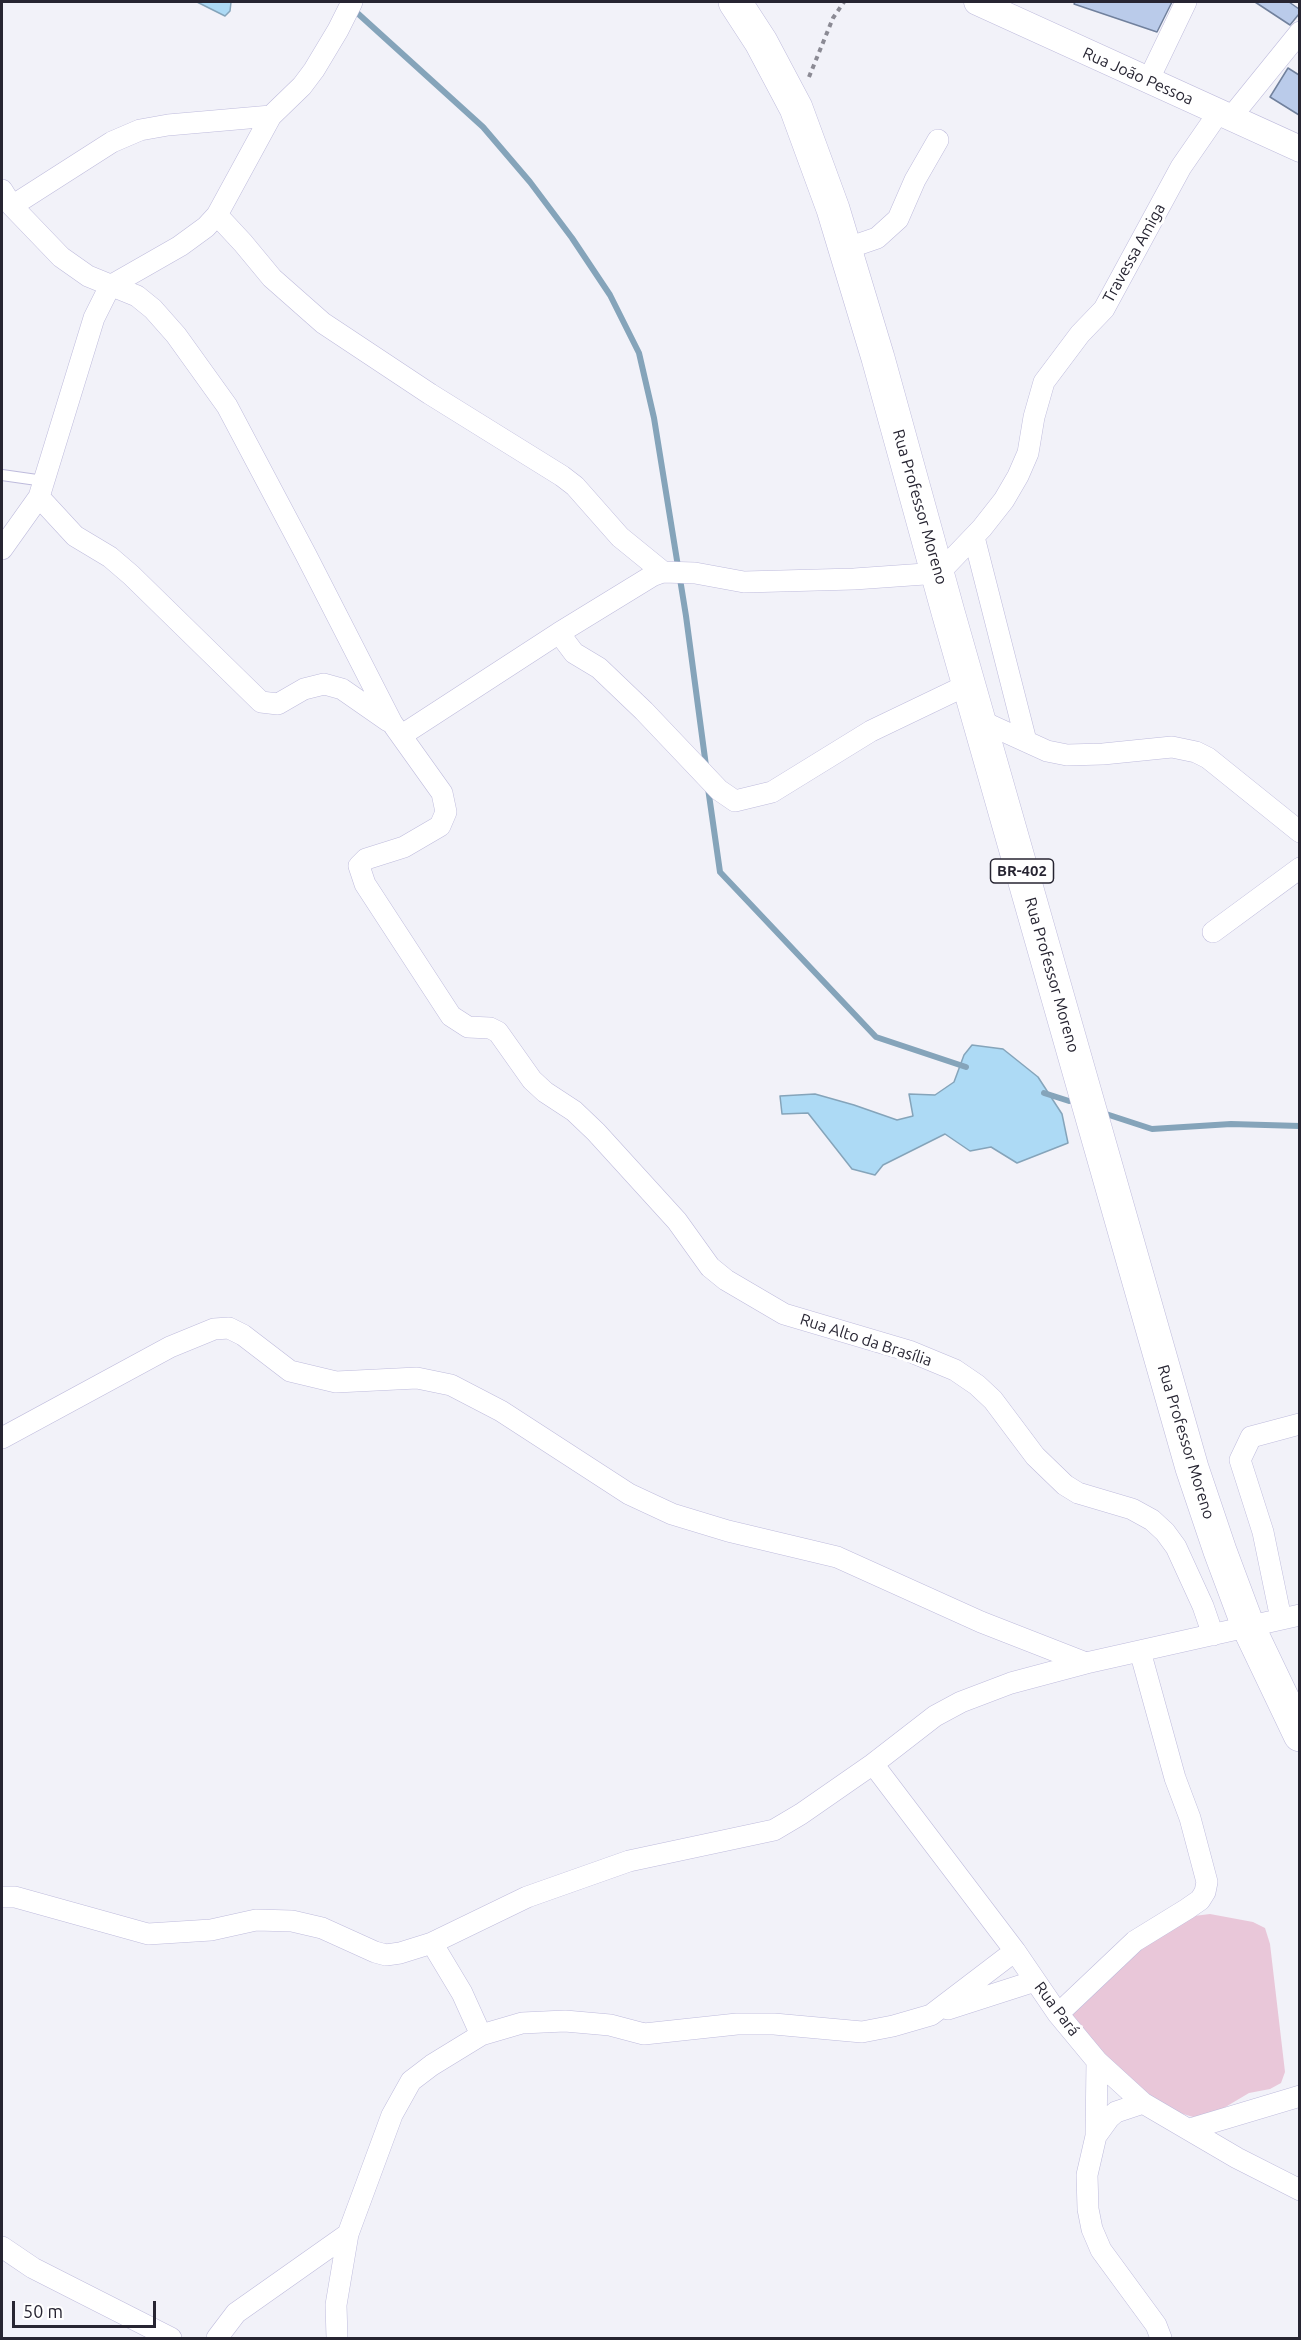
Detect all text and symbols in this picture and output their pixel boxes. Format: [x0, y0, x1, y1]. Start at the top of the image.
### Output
street label: Rua João Pessoa [1080, 43, 1196, 109]
street label: Travessa Amiga [1099, 200, 1169, 306]
street label: Rua Professor Moreno [889, 427, 951, 587]
road number: BR-402 [990, 859, 1054, 883]
street label: Rua Professor Moreno [1021, 895, 1083, 1055]
street label: Rua Alto da Brasília [798, 1310, 934, 1370]
street label: Rua Professor Moreno [1153, 1362, 1219, 1522]
street label: Rua Pará [1030, 1978, 1084, 2040]
scale bar [15, 2289, 159, 2327]
text: 50 m [23, 2301, 63, 2321]

